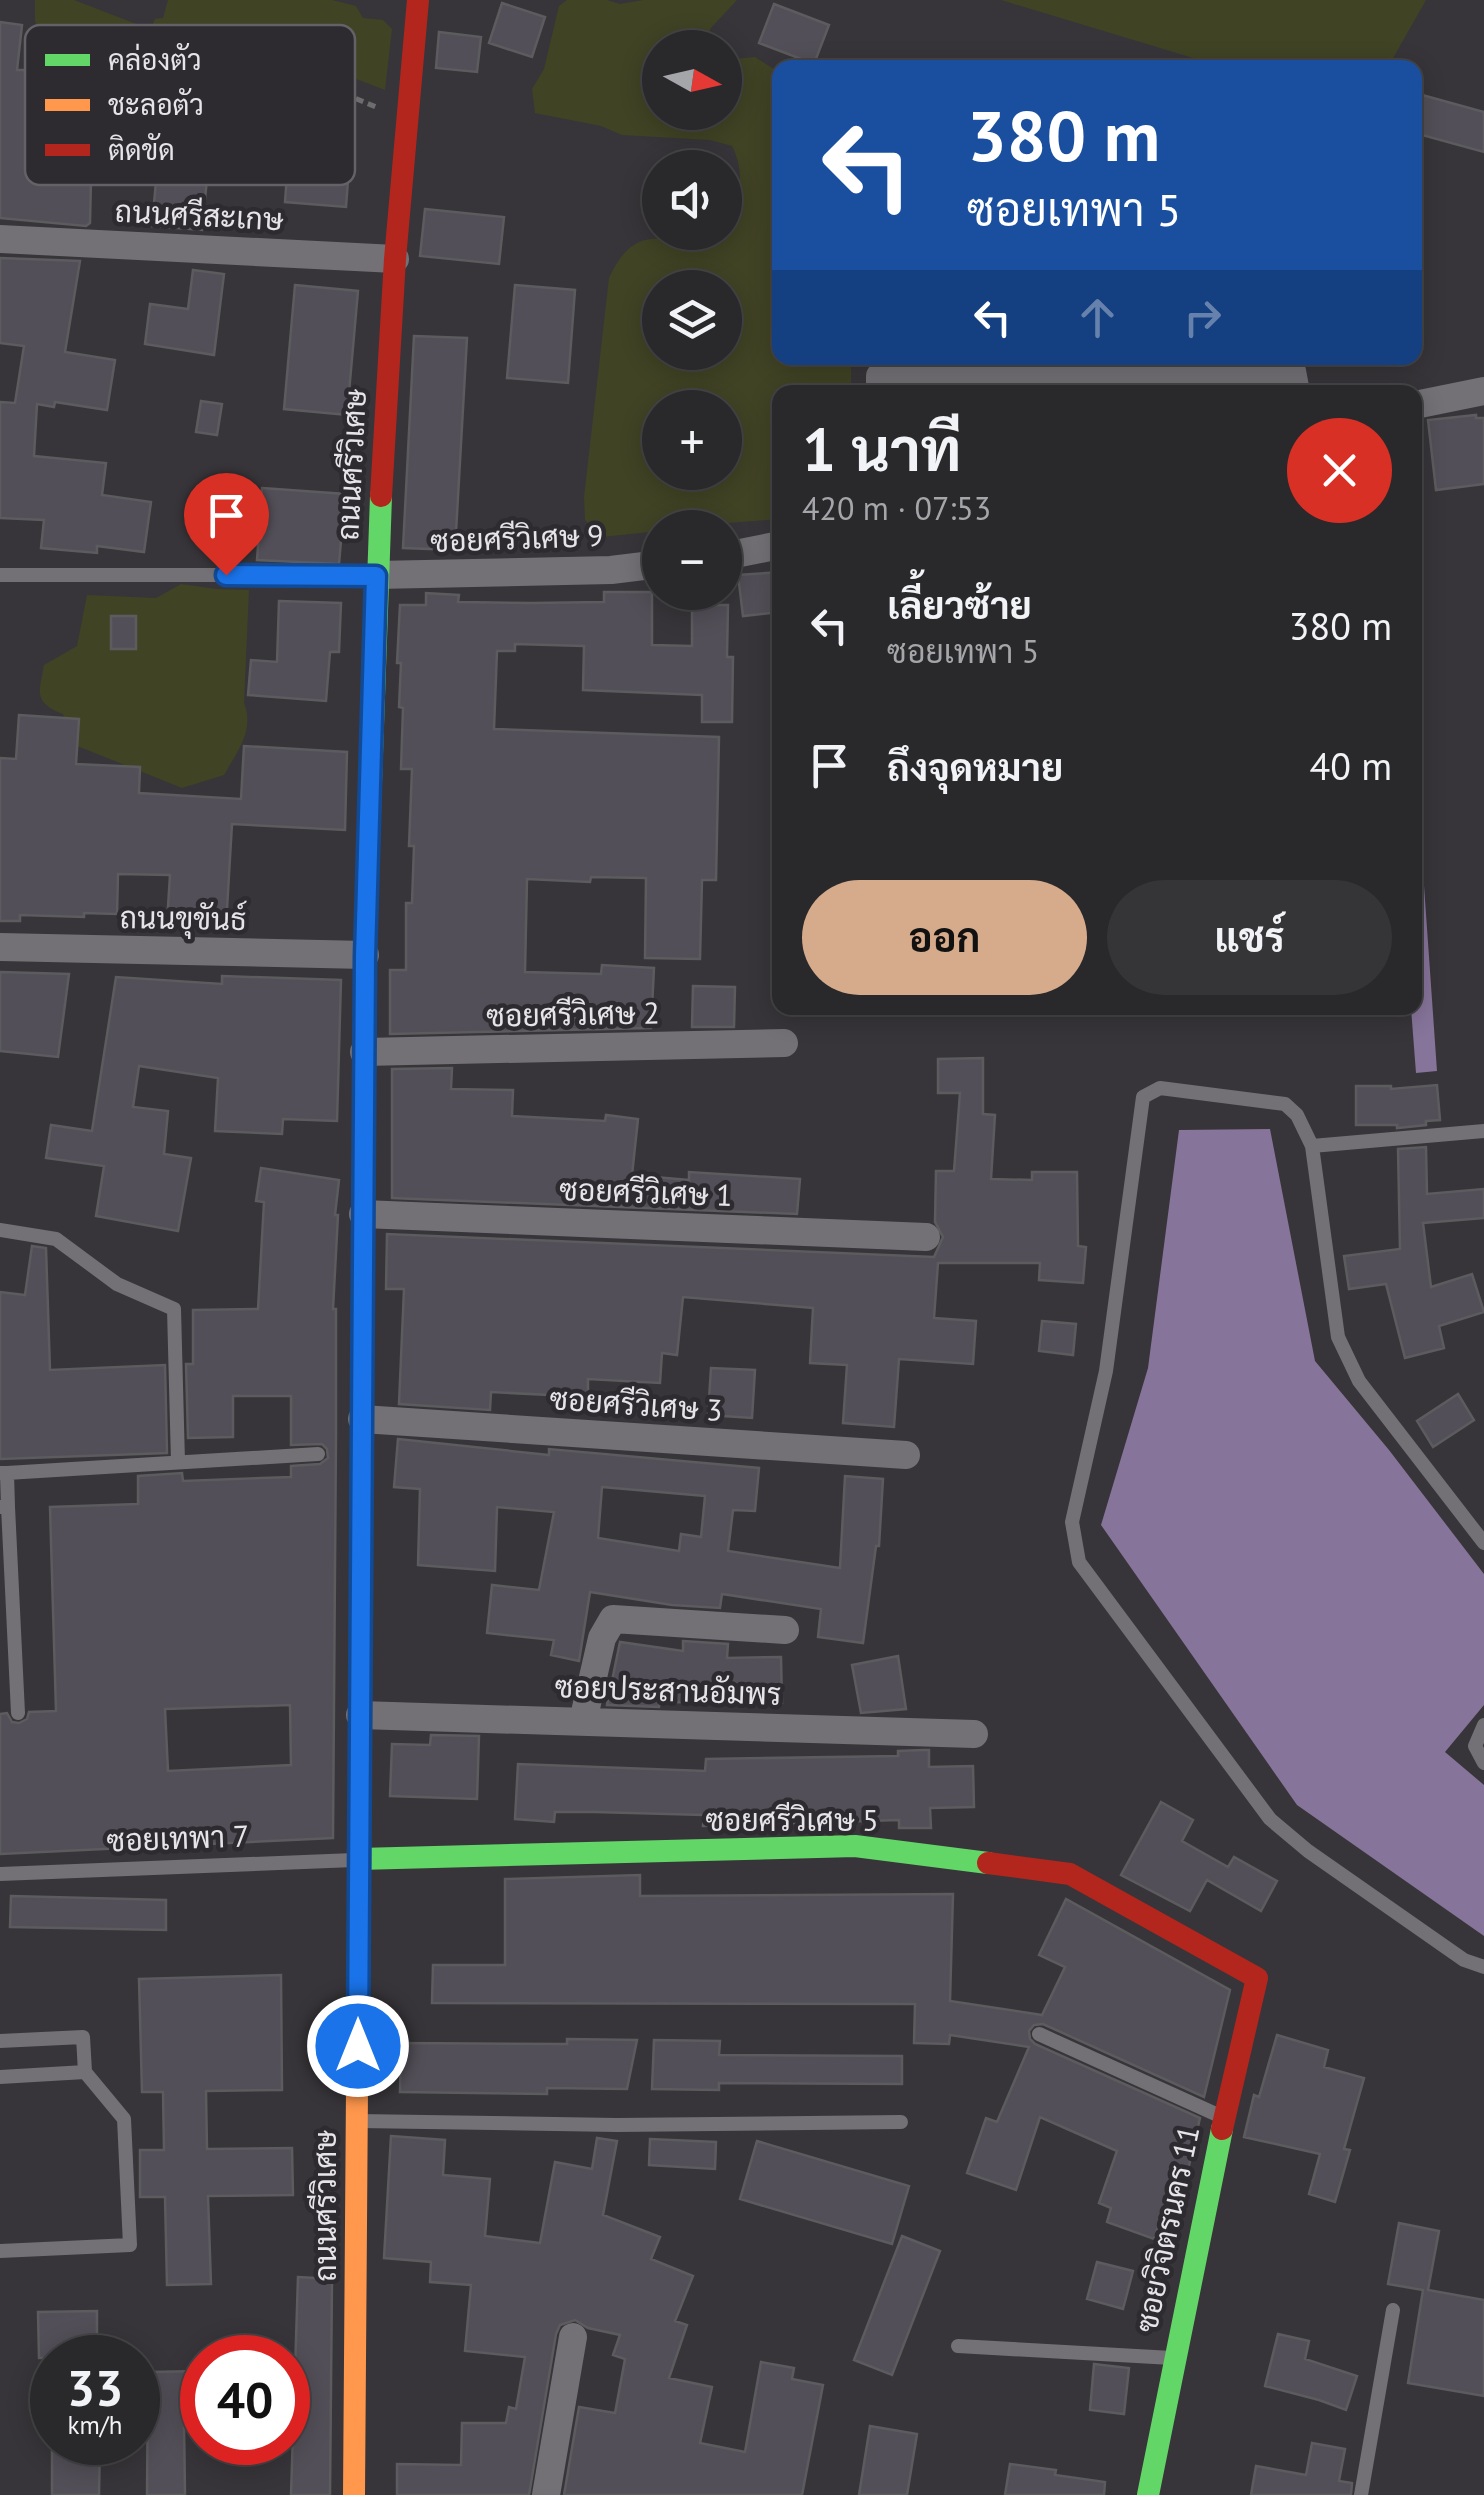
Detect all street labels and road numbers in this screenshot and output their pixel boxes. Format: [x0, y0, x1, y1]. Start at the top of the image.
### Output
street label: ถนนศรีสะเกษ [114, 191, 285, 238]
street label: ถนนศรีวิเศษ [327, 388, 374, 541]
street label: ซอยศรีวิเศษ 9 [430, 515, 604, 560]
street label: ถนนขุขันธ์ [119, 897, 247, 941]
street label: ซอยศรีวิเศษ 2 [486, 992, 660, 1035]
street label: ซอยศรีวิเศษ 1 [559, 1169, 733, 1214]
street label: ซอยศรีวิเศษ 3 [548, 1378, 724, 1429]
street label: ซอยประสานอัมพร [554, 1666, 782, 1713]
street label: ซอยศรีวิเศษ 5 [705, 1800, 879, 1839]
street label: ซอยเทพา 7 [106, 1816, 250, 1859]
street label: ซอยวิจิตรนคร 11 [1126, 2122, 1207, 2336]
street label: ถนนศรีวิเศษ [305, 2130, 344, 2282]

